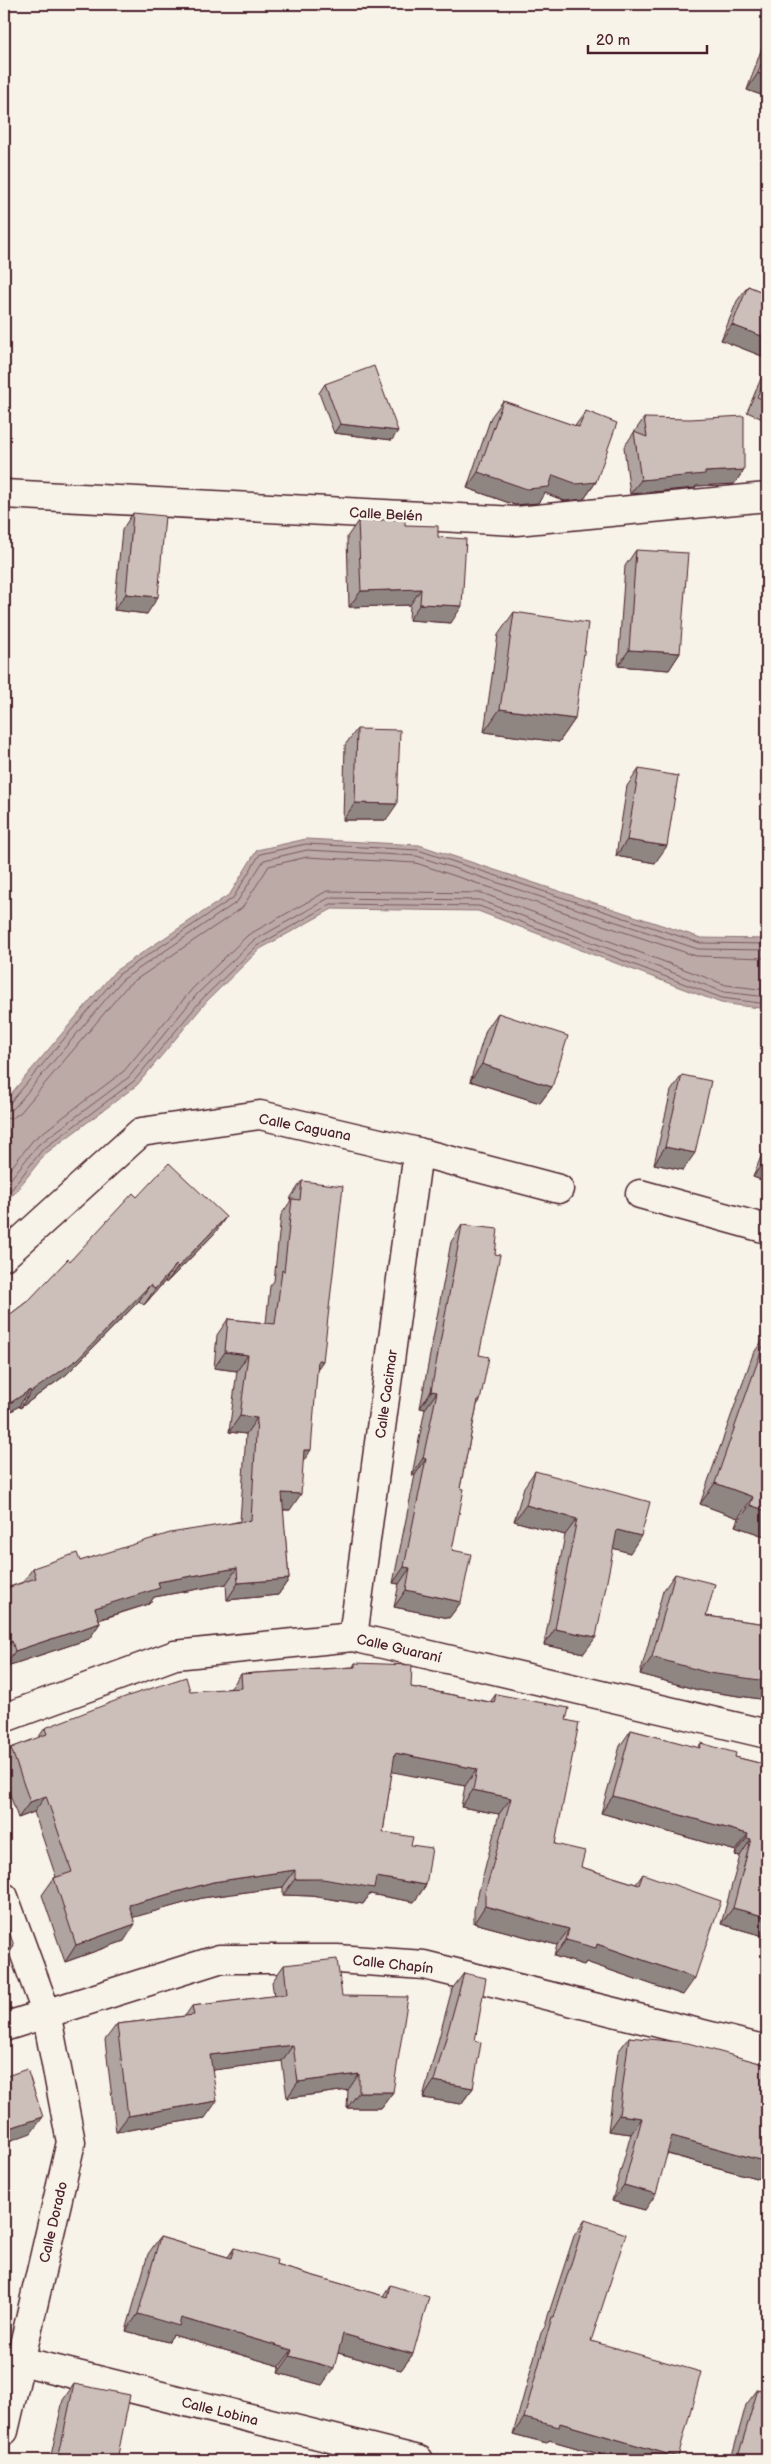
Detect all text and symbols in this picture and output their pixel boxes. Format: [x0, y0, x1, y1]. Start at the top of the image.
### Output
scale bar [588, 22, 707, 54]
text: 20 m [596, 31, 630, 50]
street label: Calle Belén [349, 504, 423, 525]
street label: Calle Caguana [257, 1110, 353, 1145]
street label: Calle Cacimar [372, 1348, 401, 1439]
street label: Calle Guaraní [355, 1631, 443, 1667]
street label: Calle Chapín [352, 1952, 434, 1977]
street label: Calle Dorado [36, 2180, 71, 2264]
street label: Calle Lobina [180, 2394, 260, 2429]

